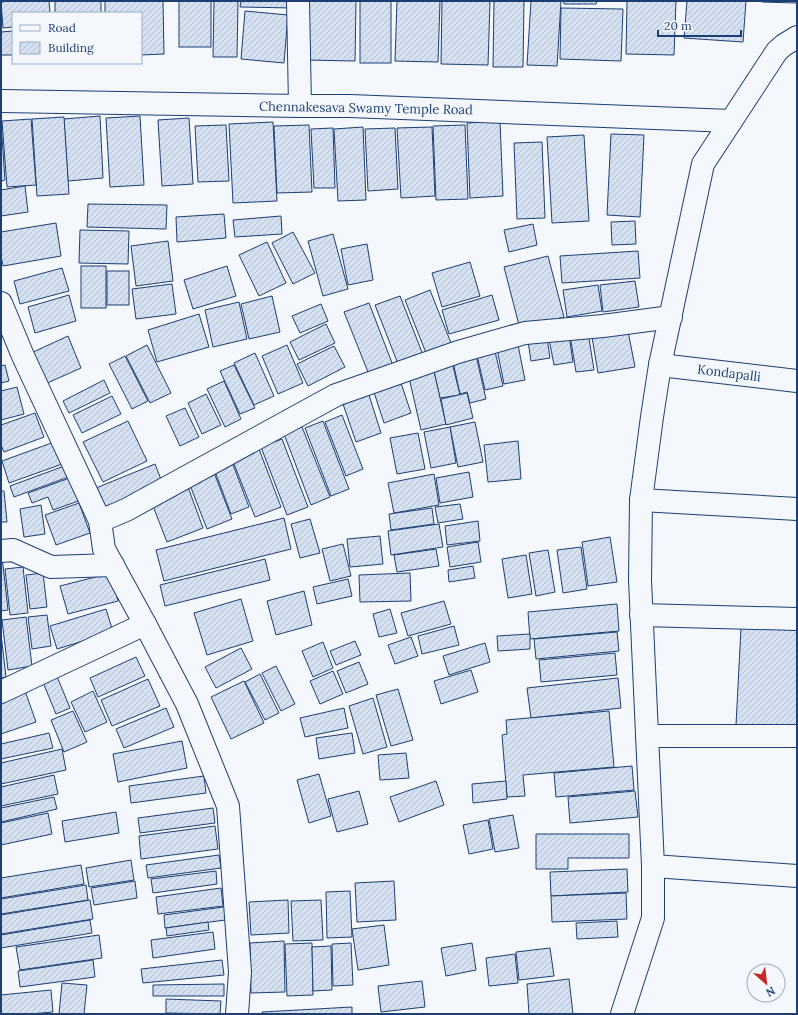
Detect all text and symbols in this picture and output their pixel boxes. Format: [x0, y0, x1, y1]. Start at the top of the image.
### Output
legend [12, 12, 142, 64]
scale bar [658, 12, 741, 38]
text: 20 m [664, 18, 692, 33]
text: Road [48, 20, 76, 35]
text: Building [48, 40, 94, 55]
street label: Chennakesava Swamy Temple Road [259, 98, 473, 118]
street label: Kondapalli [696, 361, 762, 385]
north arrow [746, 963, 786, 1003]
text: N [763, 984, 778, 1000]

